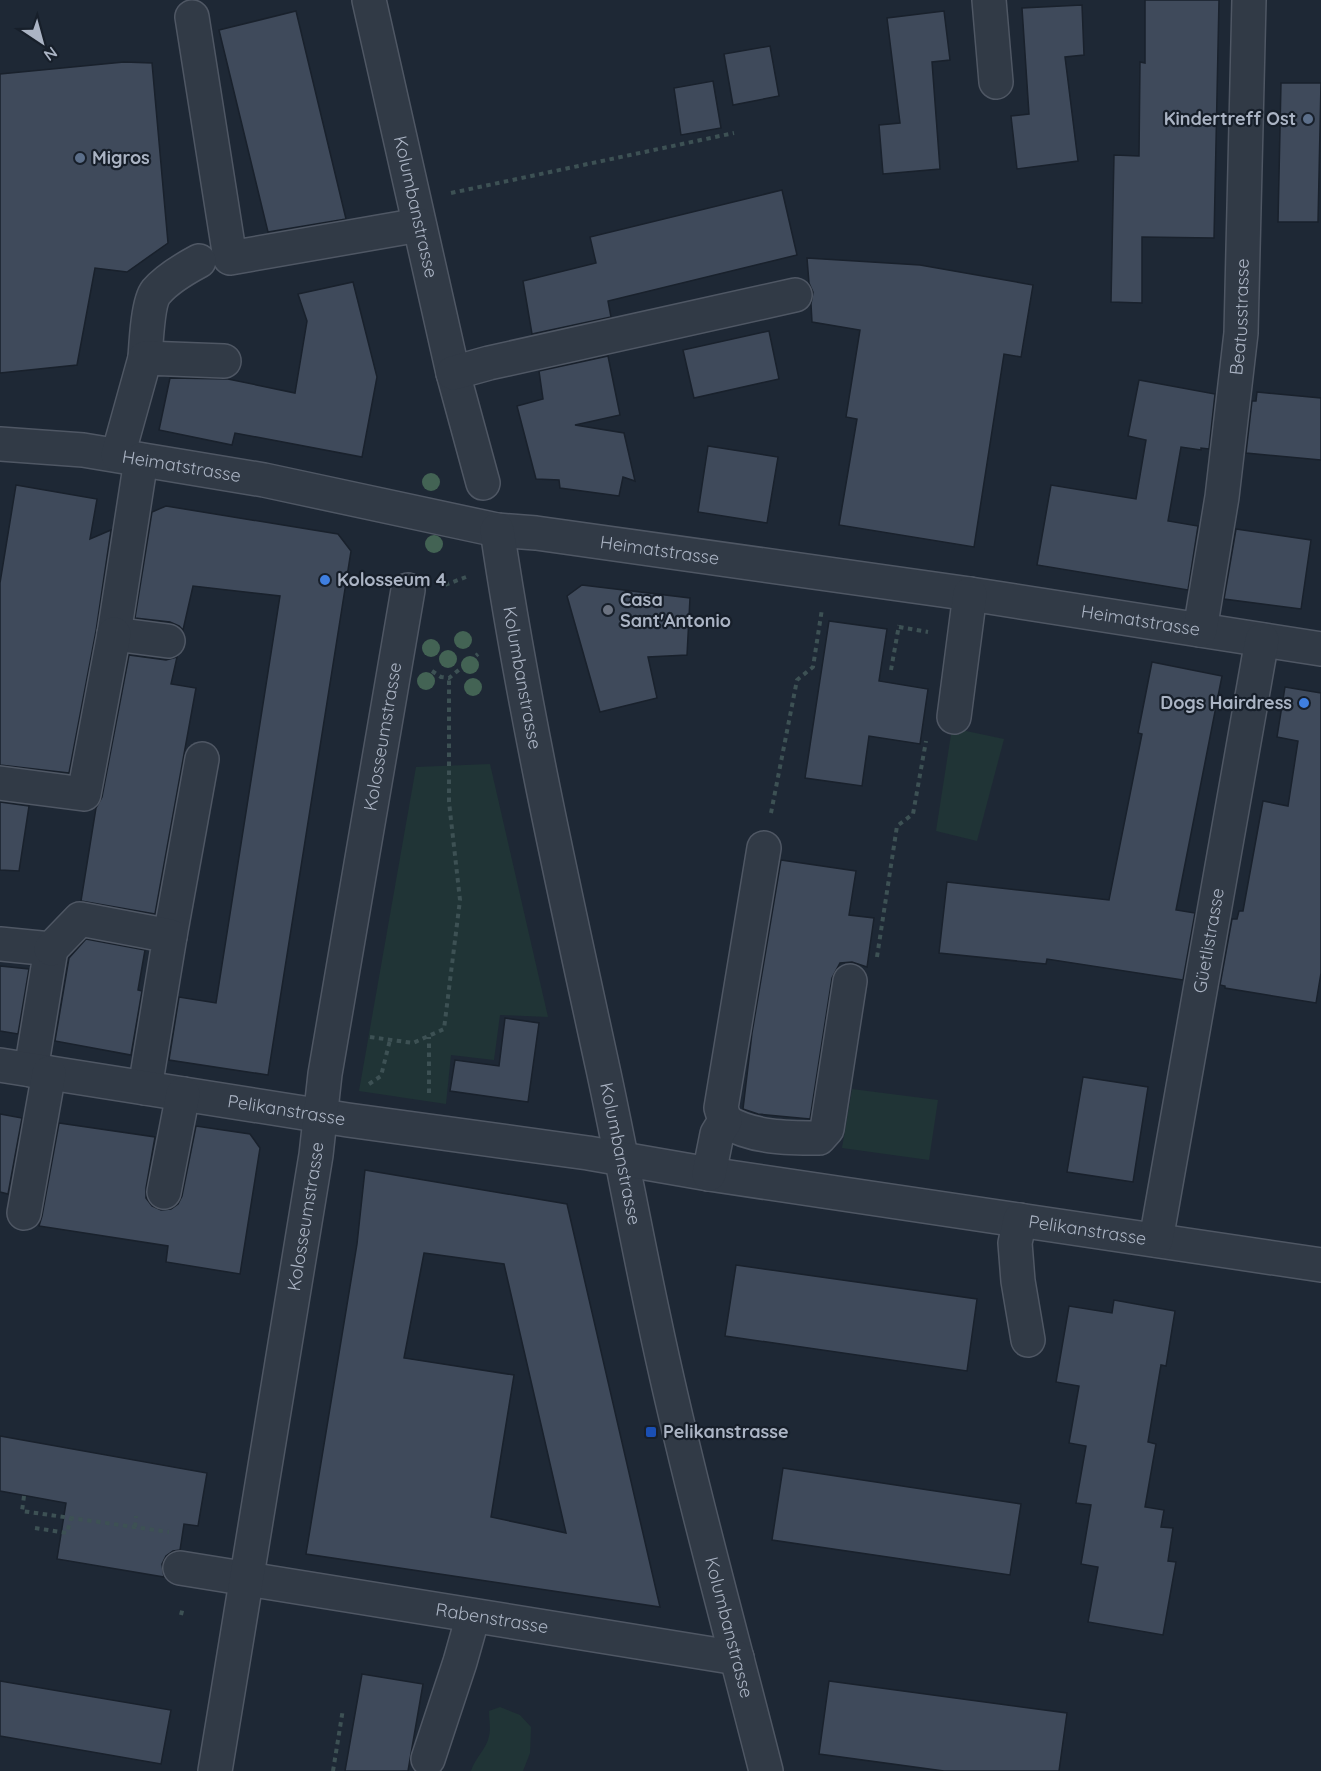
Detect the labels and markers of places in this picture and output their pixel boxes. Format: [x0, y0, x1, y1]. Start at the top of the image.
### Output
place label: Kindertreff Ost [1164, 107, 1296, 130]
marker: Kindertreff Ost [1301, 112, 1315, 126]
place label: Migros [92, 146, 150, 169]
marker: Migros [73, 151, 87, 165]
place label: Kolosseum 4 [337, 568, 447, 591]
marker: Kolosseum 4 [318, 573, 332, 587]
place label: Casa Sant'Antonio [620, 588, 731, 632]
marker: Casa Sant'Antonio [601, 603, 615, 617]
place label: Dogs Hairdress [1160, 691, 1292, 714]
marker: Dogs Hairdress [1297, 696, 1311, 710]
place label: Pelikanstrasse [663, 1420, 789, 1443]
marker: Pelikanstrasse [644, 1425, 658, 1439]

